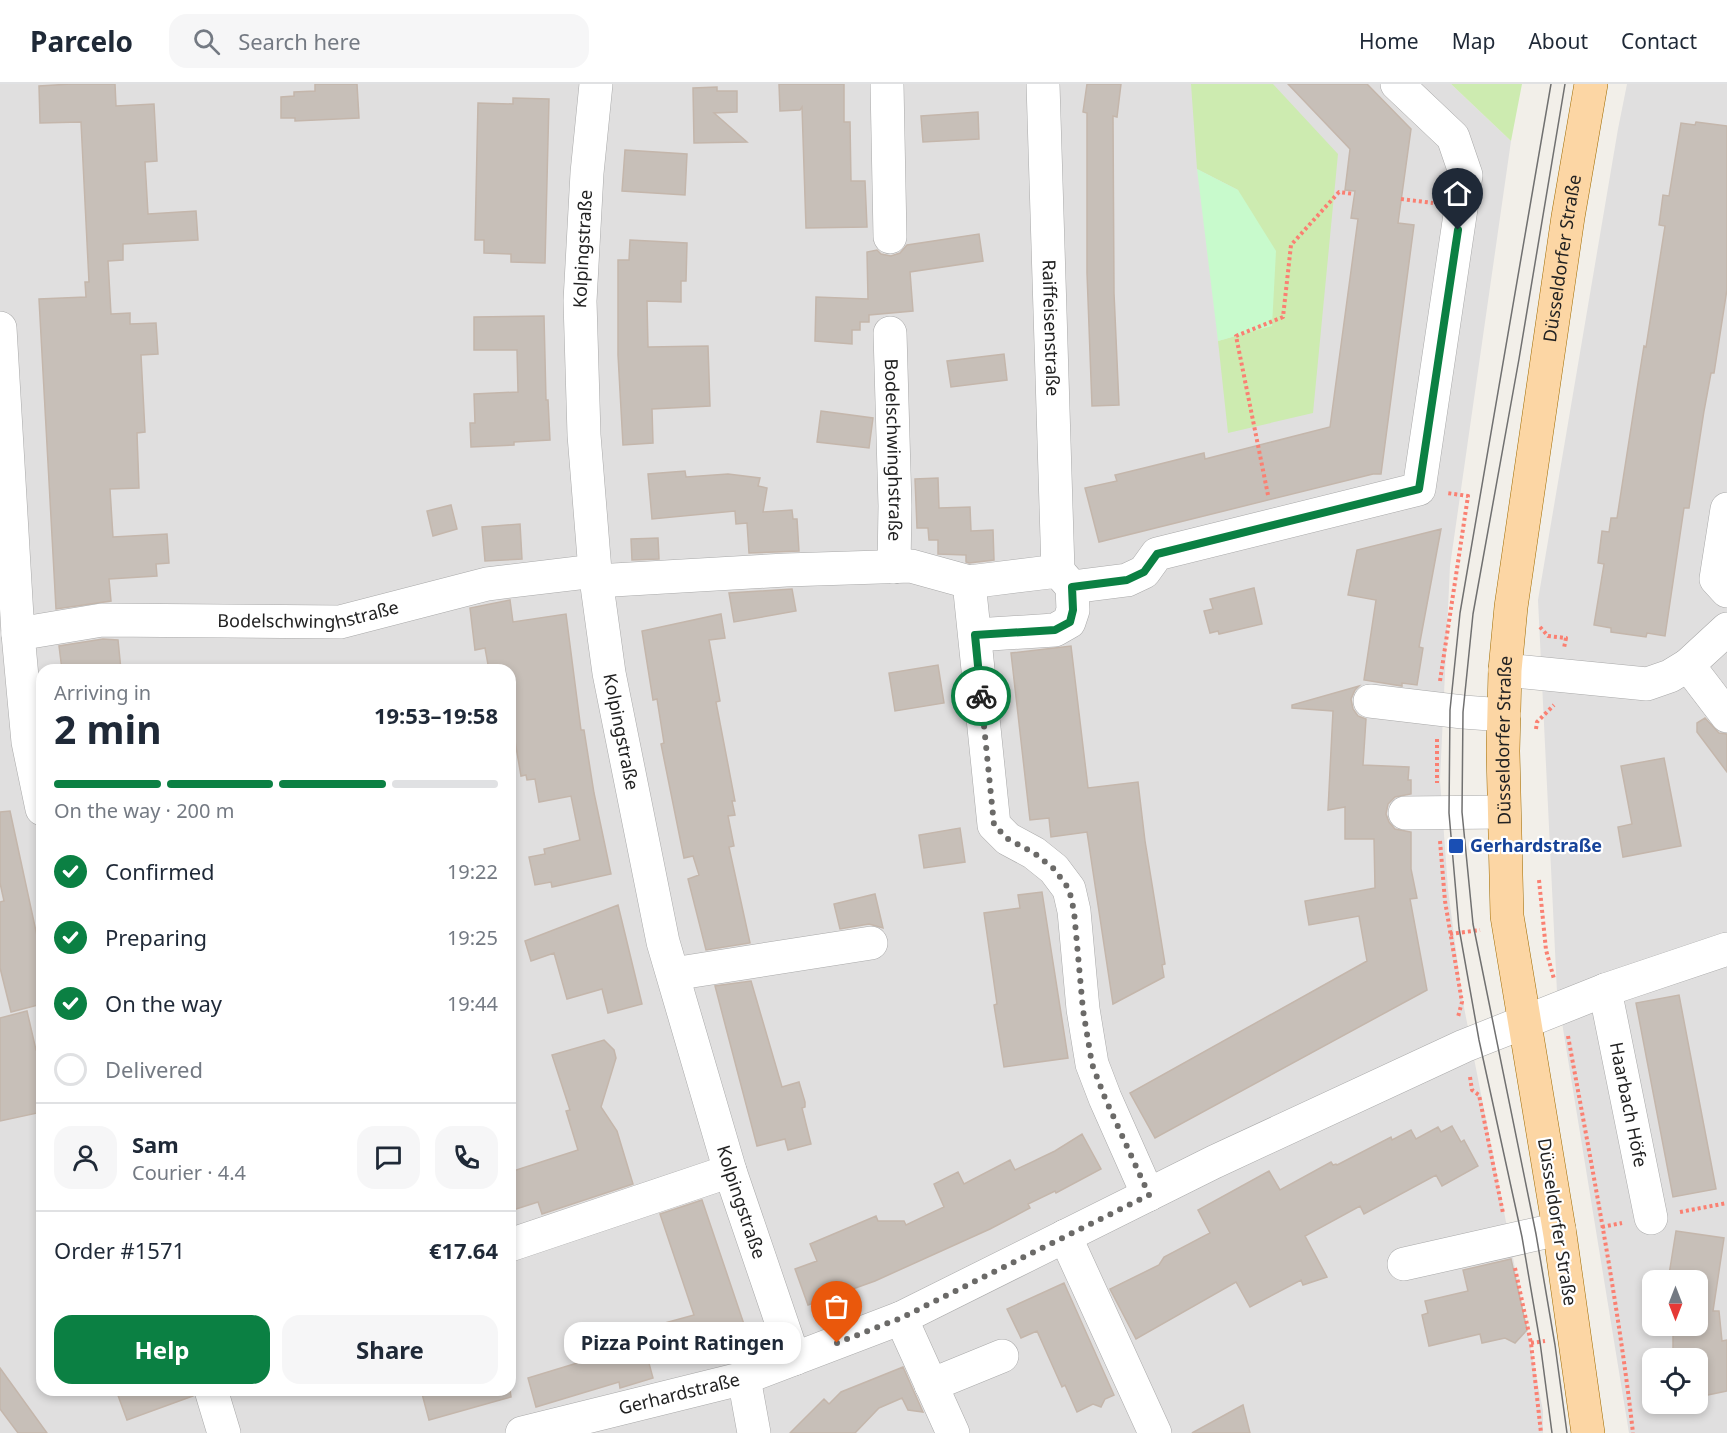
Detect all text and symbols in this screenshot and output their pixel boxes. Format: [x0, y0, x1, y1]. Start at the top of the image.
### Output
search box [169, 14, 589, 68]
text: Parcelo [30, 22, 133, 60]
icon: search [190, 25, 223, 58]
text: Search here [238, 26, 361, 56]
text: Home [1359, 27, 1419, 55]
text: Map [1452, 27, 1495, 55]
text: About [1528, 27, 1588, 55]
text: Contact [1621, 27, 1697, 55]
pin [1432, 168, 1483, 230]
street label: Düsseldorfer Straße [1537, 173, 1586, 344]
icon: home [1441, 177, 1474, 210]
street label: Kolpingstraße [567, 189, 597, 309]
street label: Raiffeisenstraße [1037, 259, 1066, 397]
street label: Bodelschwinghstraße [880, 358, 908, 542]
street label: Bodelschwinghstraße [217, 594, 401, 634]
street label: Düsseldorfer Straße [1490, 655, 1517, 825]
courier [951, 666, 1011, 726]
street label: Kolpingstraße [598, 671, 645, 792]
text: Arriving in [54, 679, 151, 706]
icon: bike [965, 680, 998, 713]
text: 19:53–19:58 [374, 700, 498, 730]
text: 2 min [54, 702, 161, 755]
text: On the way · 200 m [54, 797, 234, 824]
place label: Gerhardstraße [1470, 833, 1602, 857]
marker: Gerhardstraße [1447, 837, 1465, 855]
icon: check [54, 855, 87, 888]
text: Confirmed [105, 856, 215, 886]
text: 19:22 [447, 858, 498, 885]
icon: check [54, 921, 87, 954]
text: Preparing [105, 922, 207, 952]
text: 19:25 [447, 924, 498, 951]
icon: check [54, 987, 87, 1020]
text: On the way [105, 988, 222, 1018]
text: 19:44 [447, 990, 498, 1017]
street label: Haarbach Höfe [1605, 1040, 1653, 1169]
text: Delivered [105, 1054, 203, 1084]
button: person [54, 1126, 117, 1189]
button: chat [357, 1126, 420, 1189]
button: phone [435, 1126, 498, 1189]
text: Sam [132, 1129, 179, 1159]
street label: Düsseldorfer Straße [1533, 1136, 1583, 1307]
street label: Kolpingstraße [712, 1142, 772, 1262]
text: Courier · 4.4 [132, 1159, 246, 1186]
text: Order #1571 [54, 1235, 185, 1265]
text: €17.64 [429, 1235, 498, 1265]
north arrow [1642, 1270, 1708, 1336]
map controls [1642, 1270, 1708, 1414]
pin [811, 1281, 862, 1343]
icon: bag [820, 1290, 853, 1323]
button: Help [54, 1315, 270, 1384]
button: Share [282, 1315, 498, 1384]
callout: Pizza Point Ratingen [564, 1322, 801, 1364]
text: Pizza Point Ratingen [581, 1329, 784, 1356]
button: locate [1642, 1348, 1708, 1414]
street label: Gerhardstraße [616, 1367, 742, 1420]

